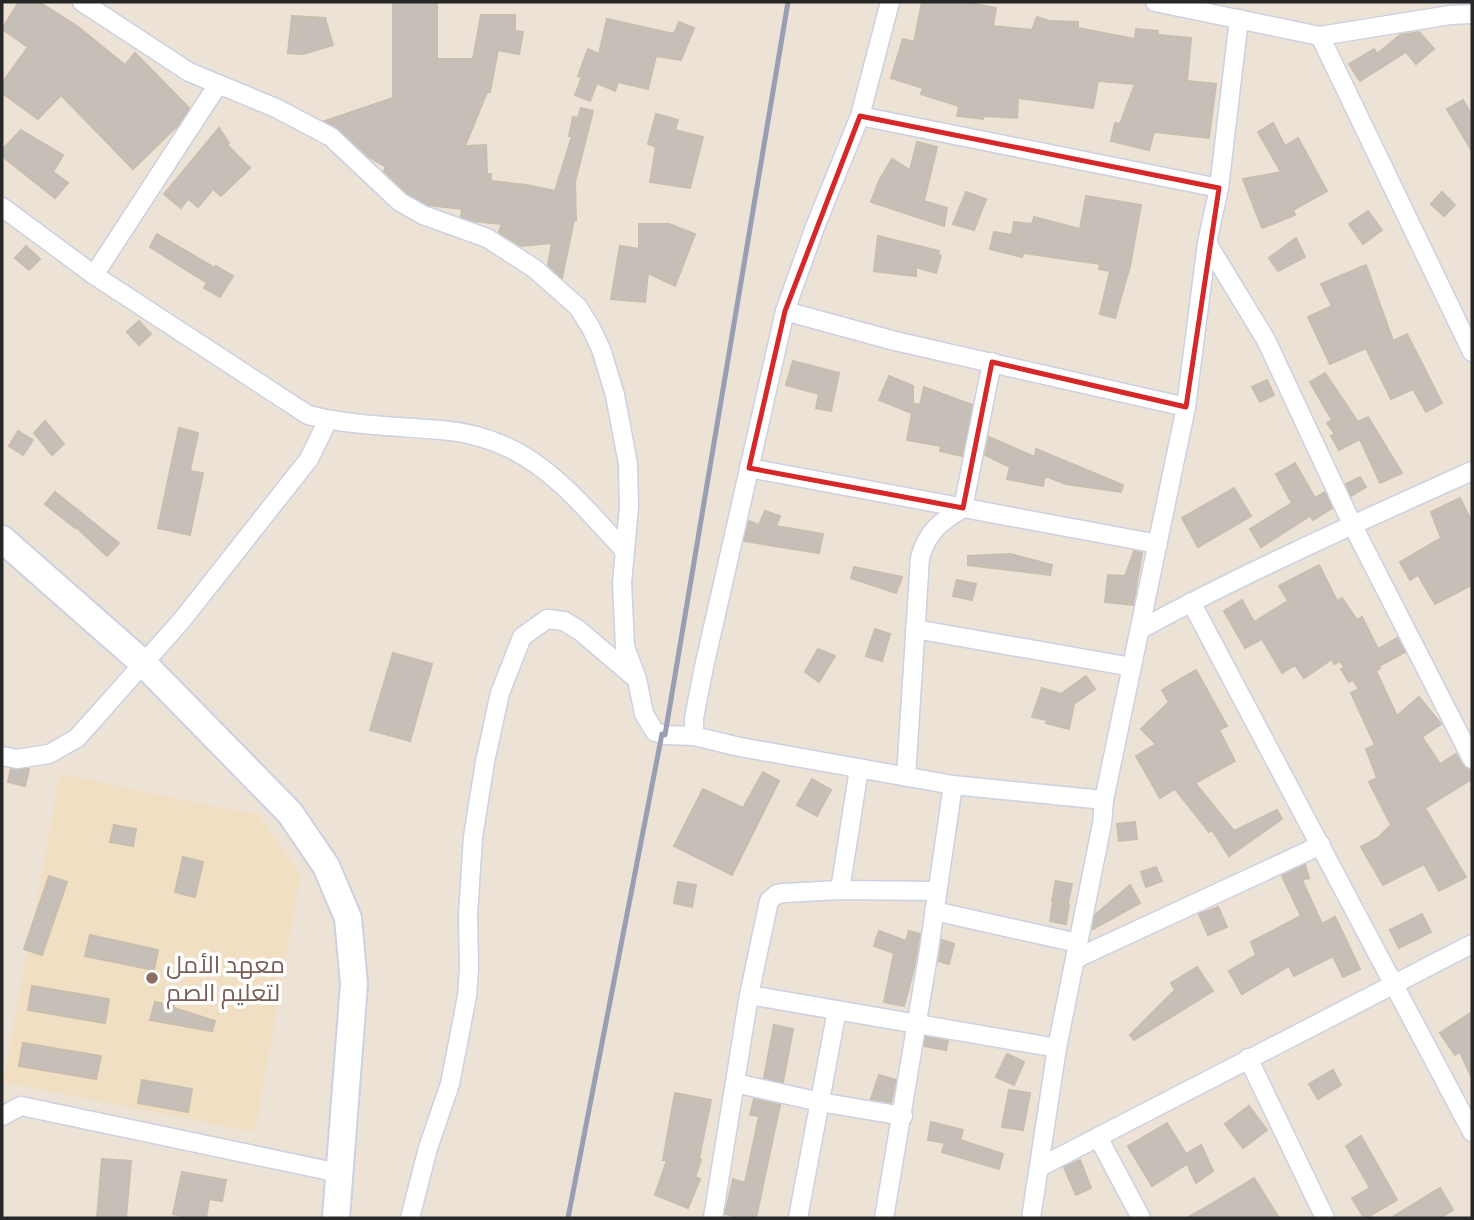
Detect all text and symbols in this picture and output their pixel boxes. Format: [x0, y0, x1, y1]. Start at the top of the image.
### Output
place label: معهد الأمل لتعليم الصم [166, 951, 285, 1009]
marker: معهد الأمل لتعليم الصم [144, 970, 160, 986]

